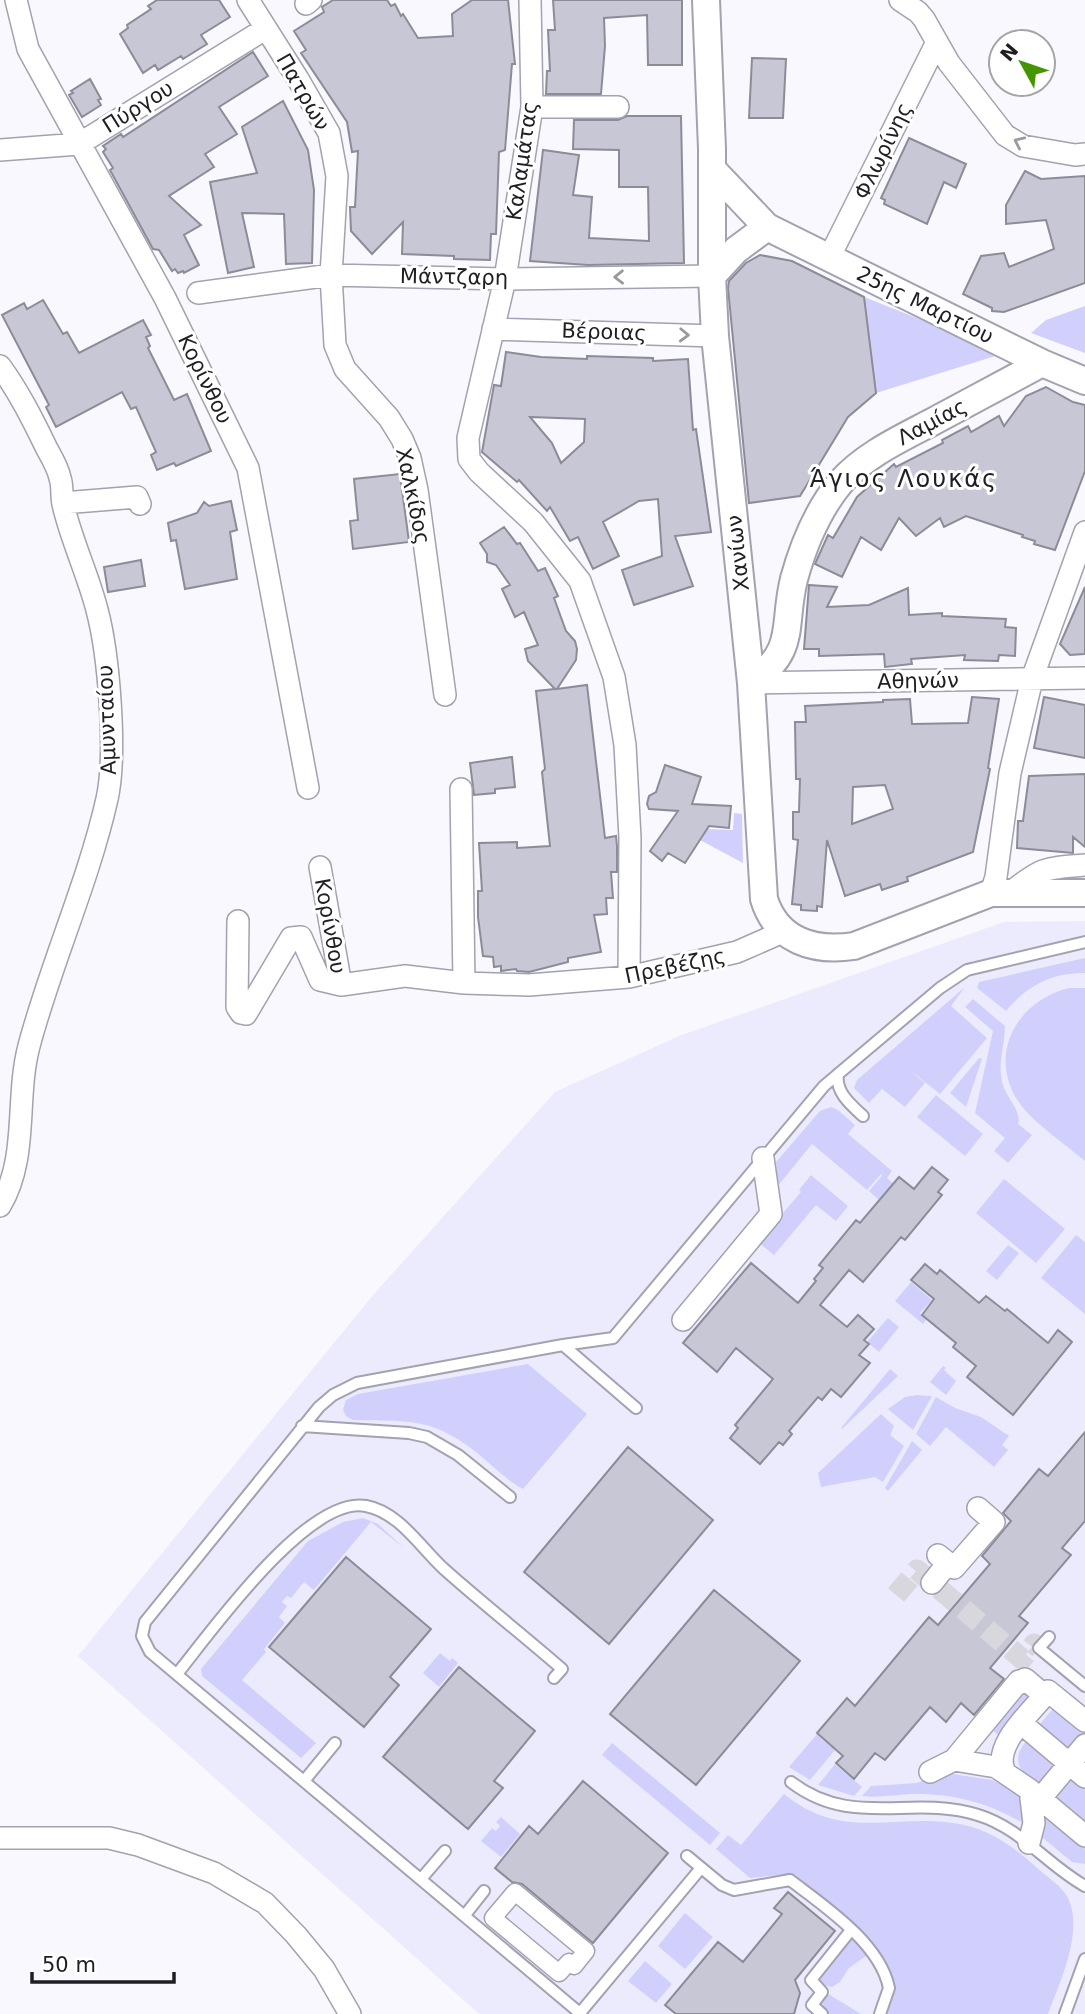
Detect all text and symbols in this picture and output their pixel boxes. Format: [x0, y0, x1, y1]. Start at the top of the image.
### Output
north arrow [987, 28, 1057, 98]
text: N [995, 39, 1023, 65]
street label: Πατρών [271, 49, 335, 135]
street label: Πύργου [98, 76, 178, 138]
street label: Φλωρίνης [849, 99, 917, 203]
street label: Καλαμάτας [502, 100, 542, 222]
one-way arrow [1014, 136, 1026, 150]
street label: 25ης Μαρτίου [853, 262, 997, 348]
street label: Μάντζαρη [400, 264, 508, 290]
one-way arrow [613, 269, 624, 285]
street label: Βέροιας [561, 319, 647, 345]
one-way arrow [679, 327, 690, 342]
street label: Κορίνθου [173, 330, 237, 428]
street label: Λαμίας [893, 394, 971, 450]
street label: Χαλκίδος [391, 445, 435, 547]
district label: Άγιος Λουκάς [810, 465, 998, 493]
street label: Χανίων [722, 514, 754, 592]
street label: Αμυνταίου [93, 665, 121, 775]
street label: Αθηνών [877, 668, 959, 694]
street label: Κορίνθου [310, 876, 350, 976]
street label: Πρεβέζης [622, 944, 728, 988]
scale bar [32, 1940, 173, 1984]
text: 50 m [42, 1953, 96, 1977]

